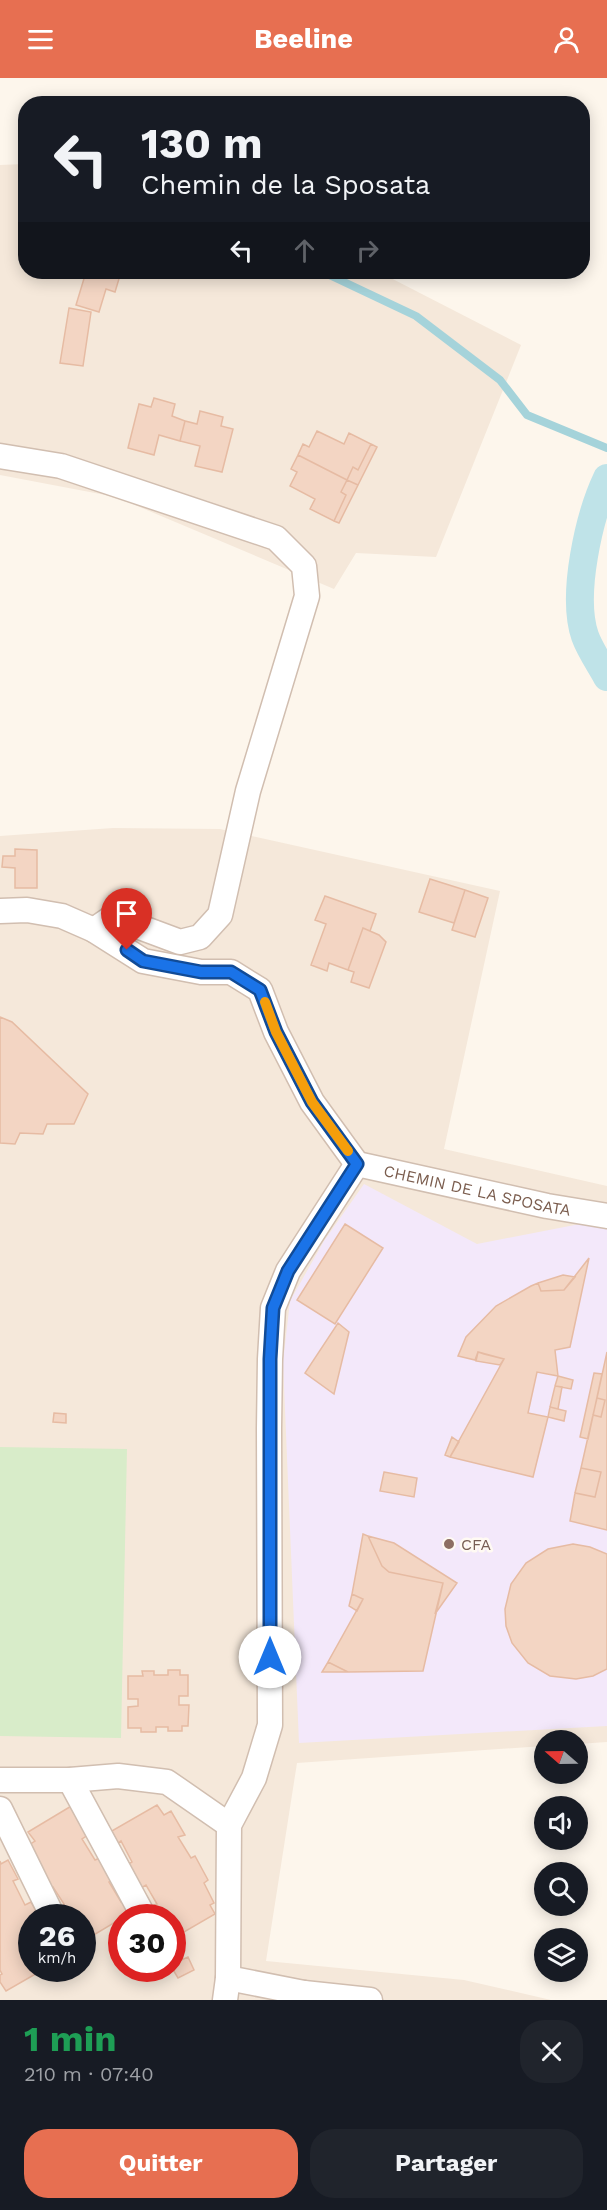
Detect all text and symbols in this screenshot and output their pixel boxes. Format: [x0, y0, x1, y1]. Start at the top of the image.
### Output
icon: menu [24, 23, 57, 56]
text: Beeline [254, 23, 353, 55]
icon: person [550, 23, 583, 56]
text: 130 m [141, 119, 263, 168]
icon: left [42, 120, 120, 198]
text: Chemin de la Sposata [141, 169, 430, 201]
icon: left [225, 234, 258, 267]
icon: ahead [288, 234, 321, 267]
icon: right [351, 234, 384, 267]
pin [101, 888, 152, 950]
icon: arrive [110, 897, 143, 930]
street label: CHEMIN DE LA SPOSATA [382, 1161, 573, 1220]
place label: CFA [461, 1535, 492, 1554]
marker: CFA [442, 1537, 456, 1551]
position arrow [238, 1625, 302, 1689]
north arrow [534, 1730, 588, 1784]
map controls [534, 1730, 588, 1982]
button: sound [534, 1796, 588, 1850]
button: search [534, 1862, 588, 1916]
speed limit sign: 30 [108, 1904, 186, 1982]
text: 26 [39, 1918, 75, 1953]
button: layers [534, 1928, 588, 1982]
text: km/h [38, 1949, 76, 1967]
text: 1 min [24, 2018, 116, 2060]
button: close [520, 2020, 583, 2083]
text: 210 m · 07:40 [24, 2062, 154, 2086]
button: Quitter [24, 2129, 298, 2198]
button: Partager [310, 2129, 583, 2198]

